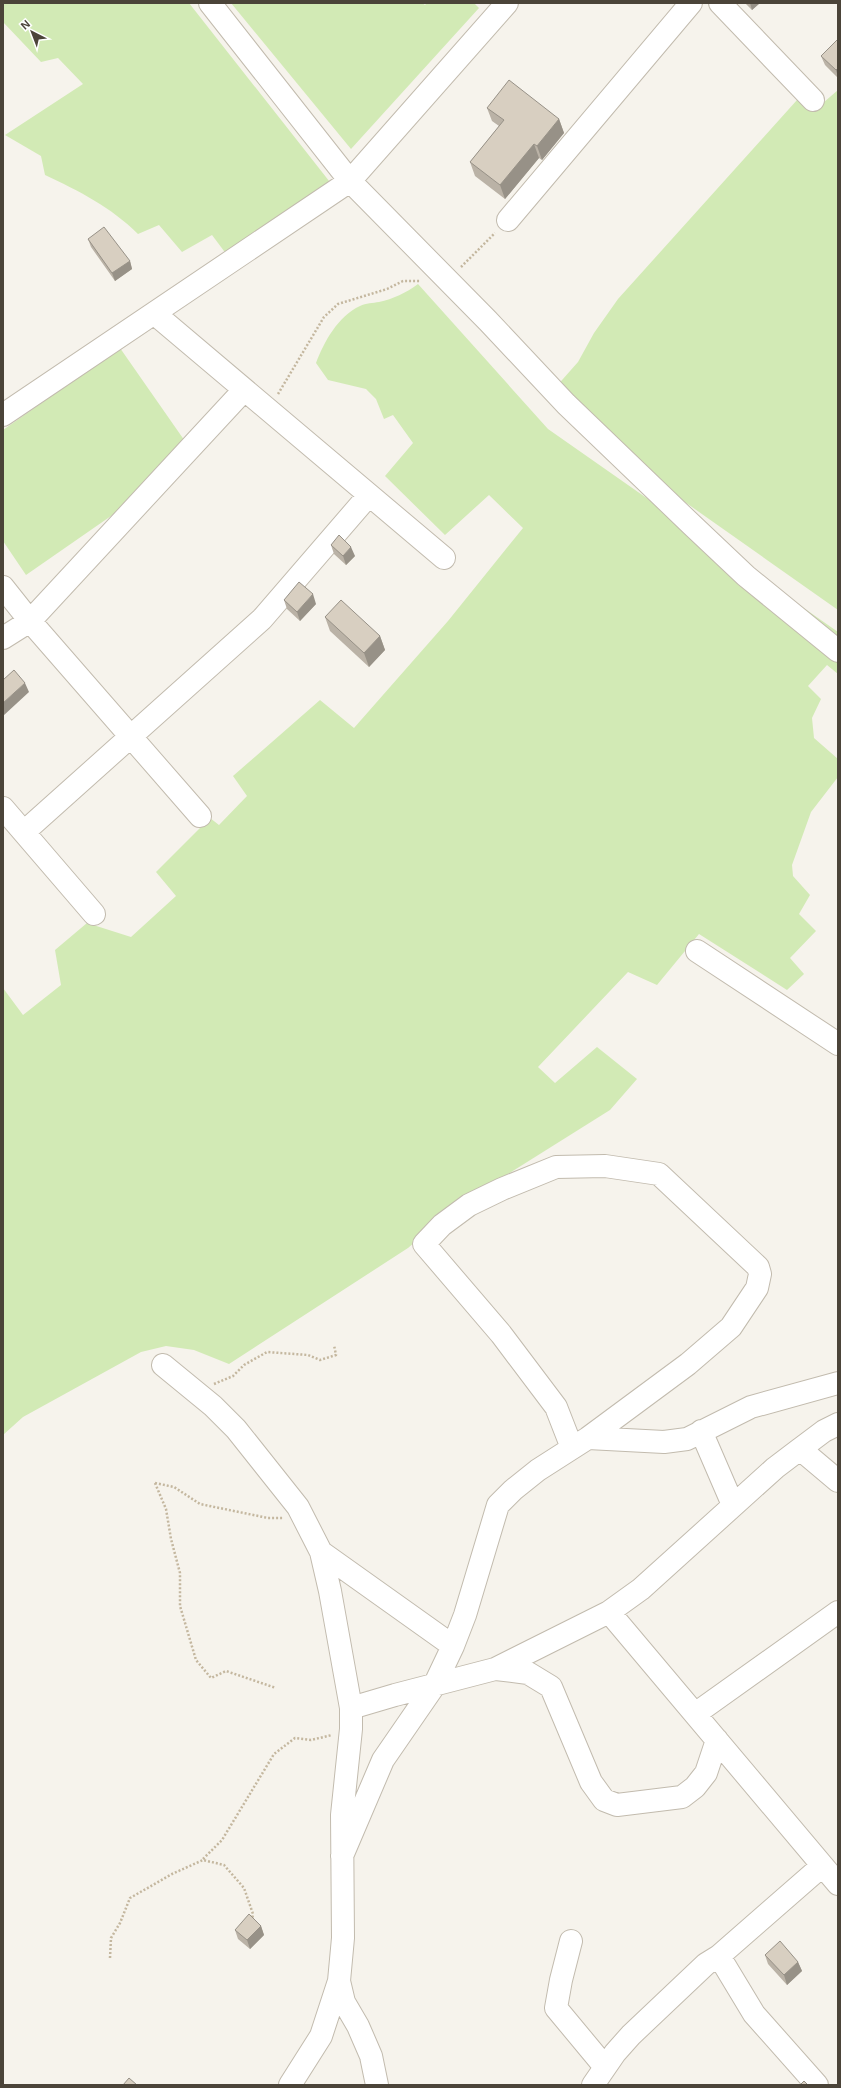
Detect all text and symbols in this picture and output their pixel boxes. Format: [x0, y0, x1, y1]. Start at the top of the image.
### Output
north arrow [12, 12, 52, 52]
text: N [18, 17, 32, 32]

